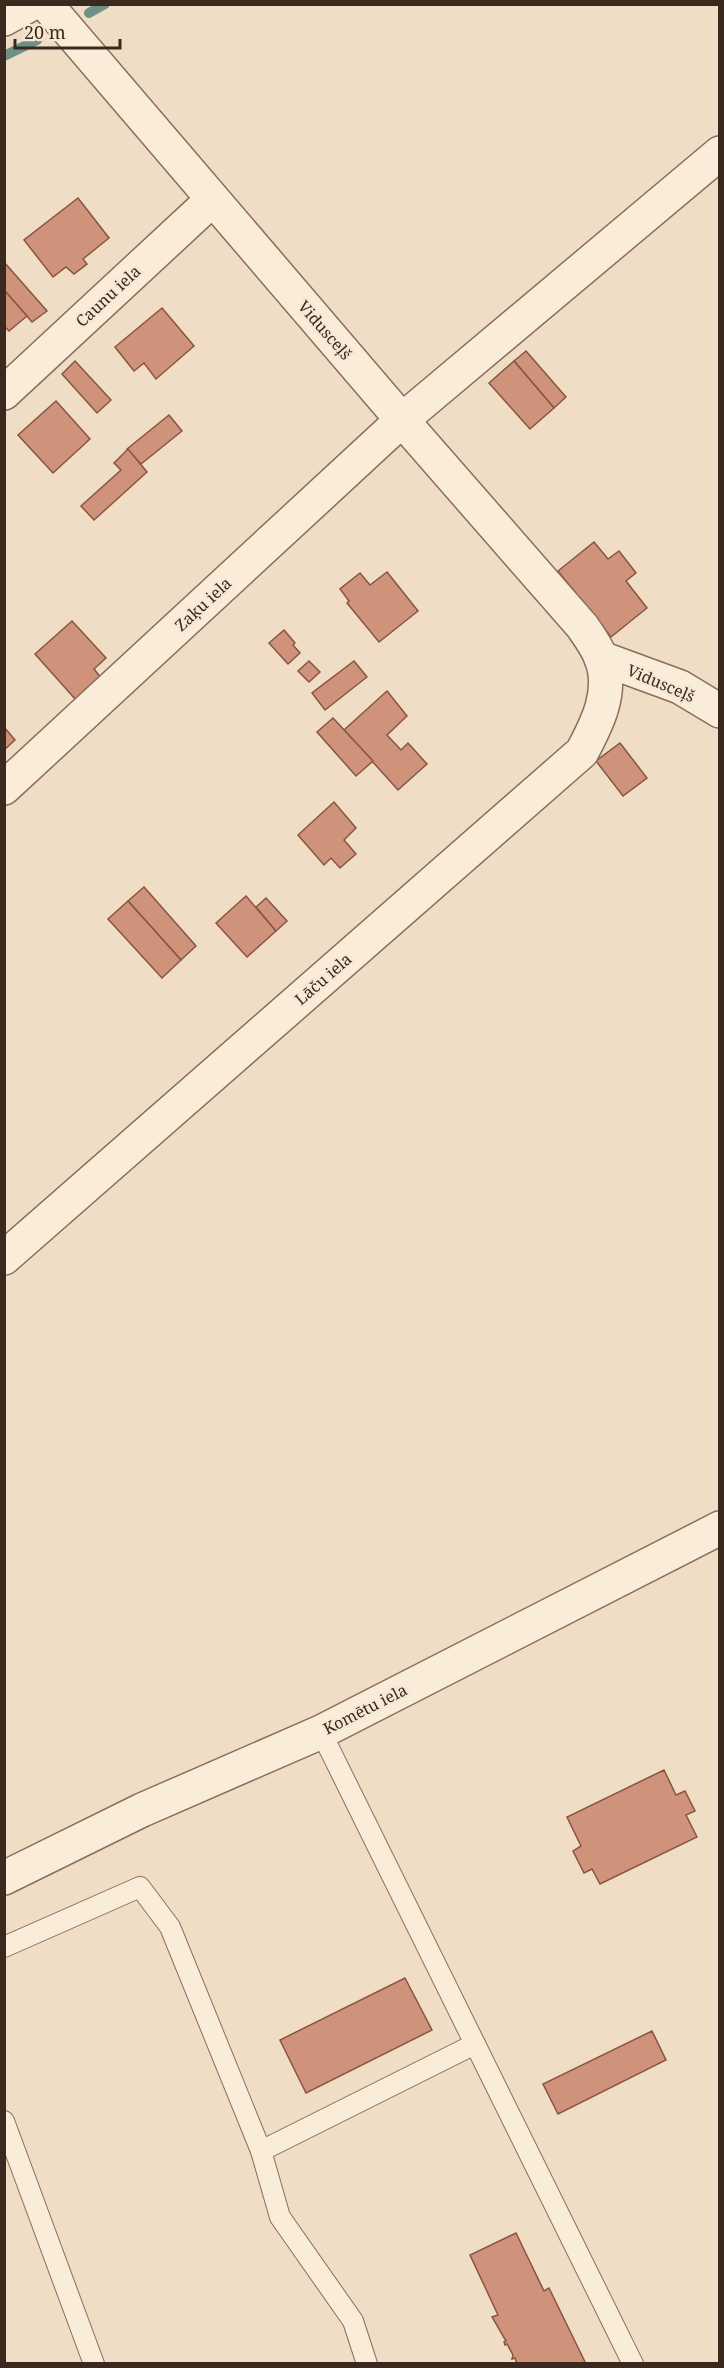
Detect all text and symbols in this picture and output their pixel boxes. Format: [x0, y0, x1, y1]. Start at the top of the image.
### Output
scale bar [15, 12, 120, 50]
text: 20 m [24, 20, 66, 44]
street label: Caunu iela [71, 260, 145, 332]
street label: Vidusceļš [293, 296, 357, 364]
street label: Zaķu iela [170, 572, 236, 636]
street label: Vidusceļš [624, 659, 698, 707]
street label: Lāču iela [290, 948, 356, 1010]
street label: Komētu iela [319, 1678, 411, 1740]

